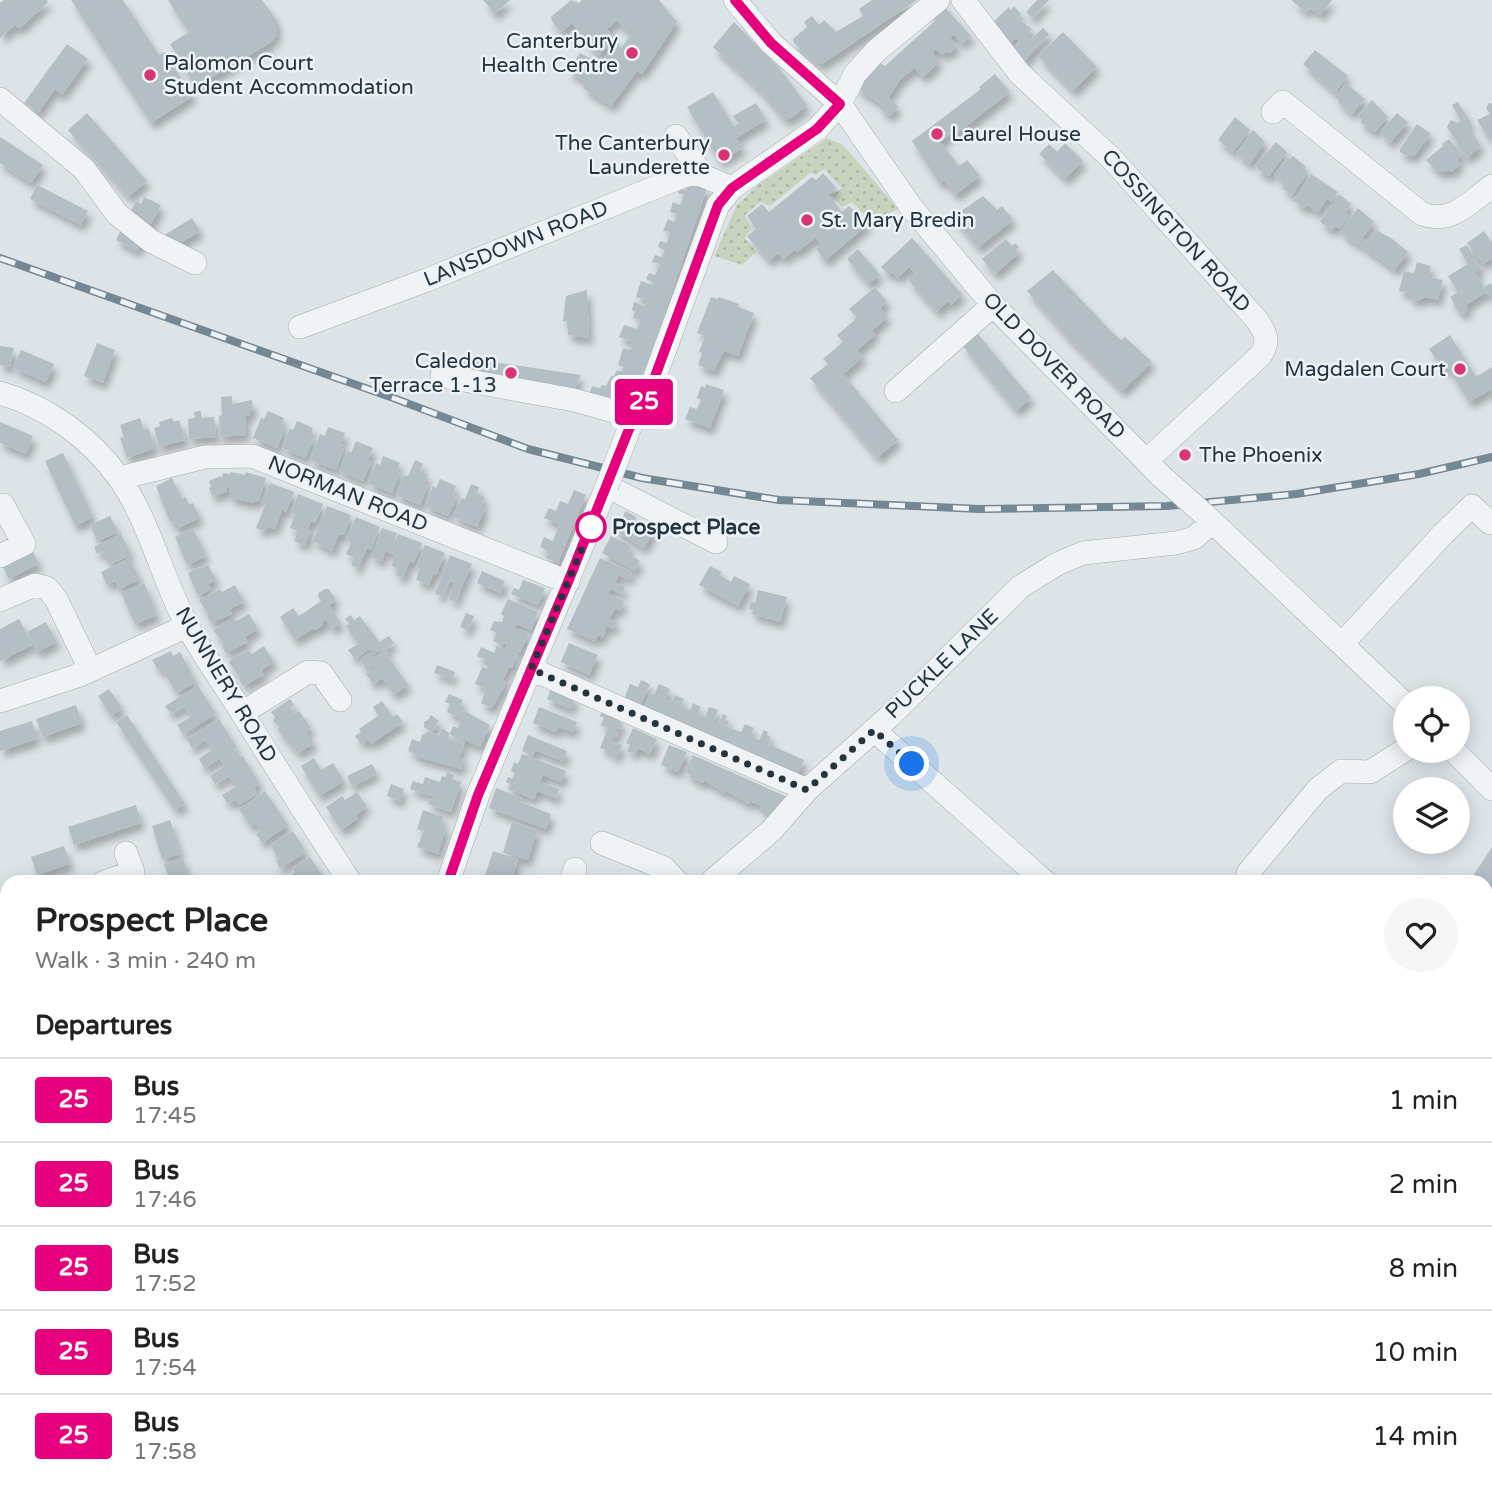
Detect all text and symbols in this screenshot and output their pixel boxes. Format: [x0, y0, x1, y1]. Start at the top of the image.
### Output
place label: Canterbury Health Centre [481, 29, 618, 78]
marker: Canterbury Health Centre [624, 45, 640, 61]
place label: Palomon Court Student Accommodation [164, 51, 414, 100]
marker: Palomon Court Student Accommodation [142, 67, 158, 83]
place label: Laurel House [951, 122, 1081, 147]
marker: Laurel House [929, 126, 945, 142]
place label: The Canterbury Launderette [555, 131, 710, 180]
street label: COSSINGTON ROAD [1096, 144, 1256, 318]
marker: The Canterbury Launderette [716, 147, 732, 163]
street label: LANSDOWN ROAD [420, 196, 612, 292]
place label: St. Mary Bredin [821, 208, 975, 233]
marker: St. Mary Bredin [799, 212, 815, 228]
street label: OLD DOVER ROAD [977, 287, 1131, 445]
place label: Caledon Terrace 1-13 [369, 349, 497, 398]
place label: Magdalen Court [1284, 357, 1446, 382]
marker: Magdalen Court [1452, 361, 1468, 377]
marker: Caledon Terrace 1-13 [503, 365, 519, 381]
line badge: 25 [612, 379, 676, 425]
text: 25 [629, 387, 659, 416]
place label: The Phoenix [1199, 443, 1323, 468]
marker: The Phoenix [1177, 447, 1193, 463]
street label: NORMAN ROAD [264, 451, 432, 537]
marker: Prospect Place [576, 512, 606, 542]
place label: Prospect Place [612, 515, 760, 540]
street label: NUNNERY ROAD [170, 603, 282, 767]
street label: PUCKLE LANE [880, 604, 1004, 724]
map controls [1393, 686, 1470, 854]
button: locate [1393, 686, 1470, 763]
your location [894, 746, 929, 781]
button: layers [1393, 777, 1470, 854]
button: heart [1384, 898, 1458, 972]
text: Prospect Place [35, 901, 268, 940]
text: Walk · 3 min · 240 m [35, 947, 256, 975]
text: Departures [35, 1010, 172, 1041]
text: Bus [133, 1071, 179, 1102]
text: 25 [58, 1085, 89, 1114]
text: 1 min [1389, 1085, 1458, 1116]
text: 17:45 [133, 1102, 197, 1130]
text: Bus [133, 1155, 179, 1186]
text: 25 [58, 1169, 89, 1198]
text: 2 min [1389, 1169, 1458, 1200]
text: 17:46 [133, 1186, 197, 1214]
text: Bus [133, 1239, 179, 1270]
text: 25 [58, 1253, 89, 1282]
text: 8 min [1389, 1253, 1458, 1284]
text: 17:52 [133, 1270, 197, 1298]
text: Bus [133, 1323, 179, 1354]
text: 25 [58, 1337, 89, 1366]
text: 10 min [1372, 1337, 1458, 1368]
text: 17:54 [133, 1354, 197, 1382]
text: Bus [133, 1407, 179, 1438]
text: 25 [58, 1421, 89, 1450]
text: 14 min [1372, 1421, 1458, 1452]
text: 17:58 [133, 1438, 197, 1466]

